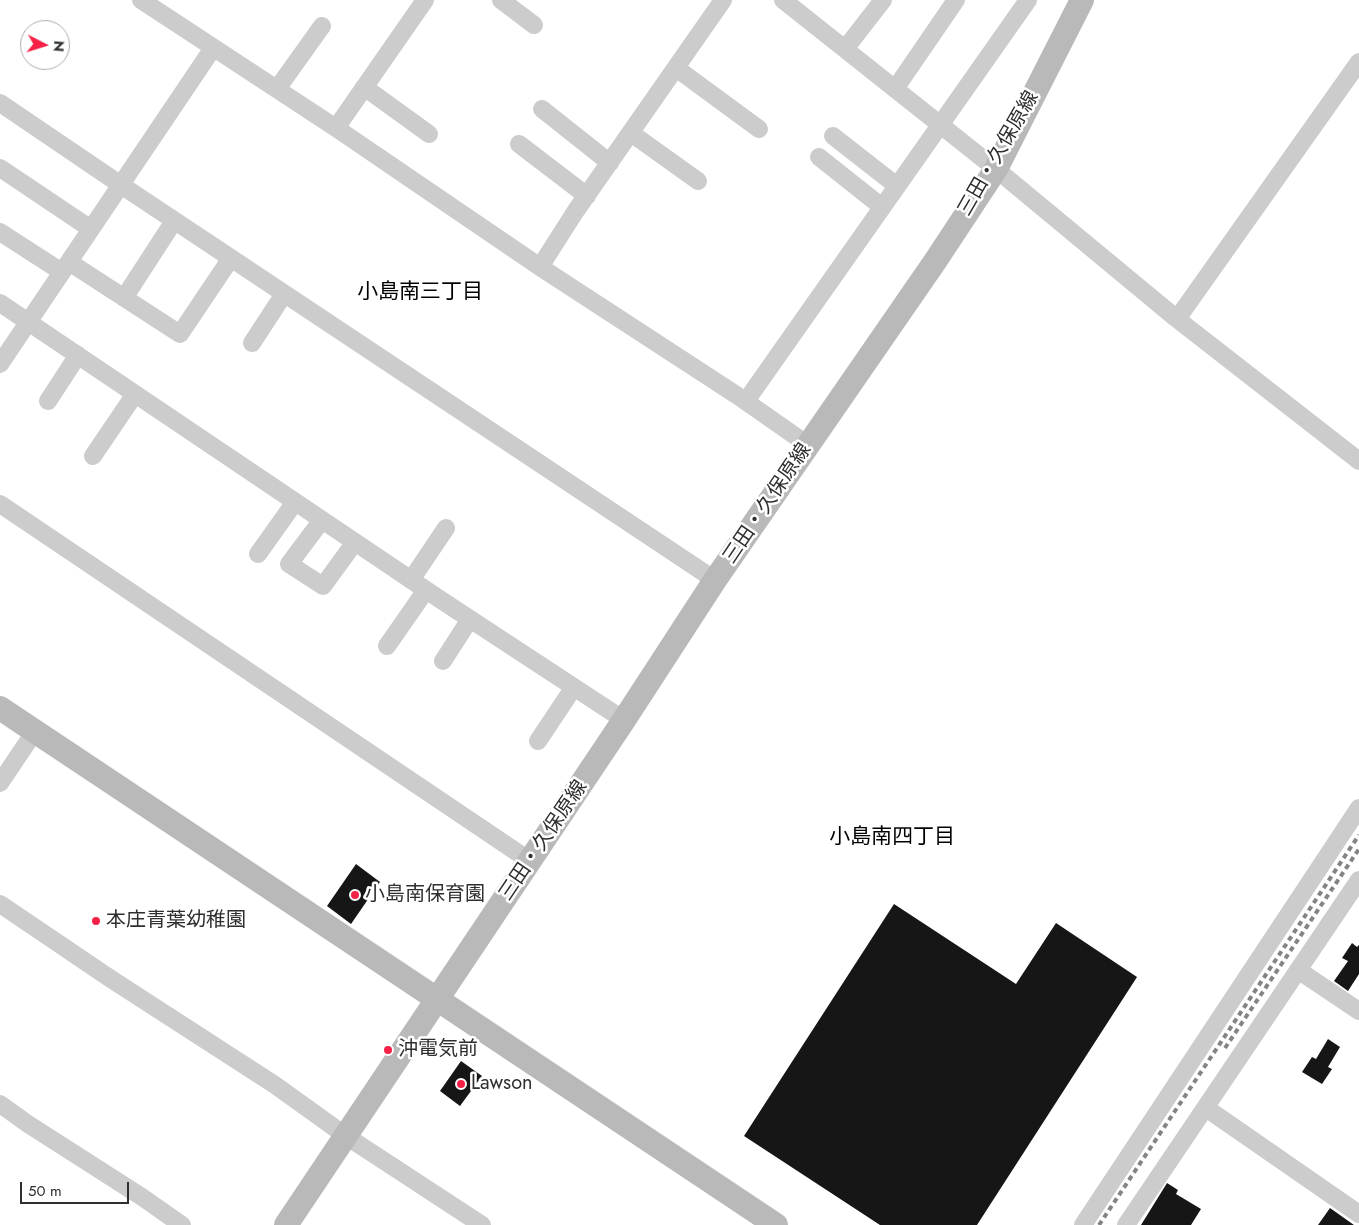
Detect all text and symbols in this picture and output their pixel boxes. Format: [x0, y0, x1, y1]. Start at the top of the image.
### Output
north arrow [20, 20, 70, 70]
text: N [48, 40, 69, 53]
street label: 三田・久保原線 [954, 87, 1044, 221]
district label: 小島南三丁目 [357, 280, 483, 306]
street label: 三田・久保原線 [719, 439, 817, 569]
street label: 三田・久保原線 [495, 776, 593, 906]
district label: 小島南四丁目 [829, 825, 955, 851]
place label: 小島南保育園 [365, 883, 485, 907]
marker: 小島南保育園 [349, 889, 361, 901]
place label: 本庄青葉幼稚園 [106, 909, 246, 933]
marker: 本庄青葉幼稚園 [90, 915, 102, 927]
place label: 沖電気前 [398, 1038, 478, 1062]
marker: 沖電気前 [382, 1044, 394, 1056]
place label: Lawson [471, 1072, 533, 1096]
marker: Lawson [455, 1078, 467, 1090]
scale bar [22, 1172, 131, 1204]
text: 50 m [28, 1180, 62, 1202]

